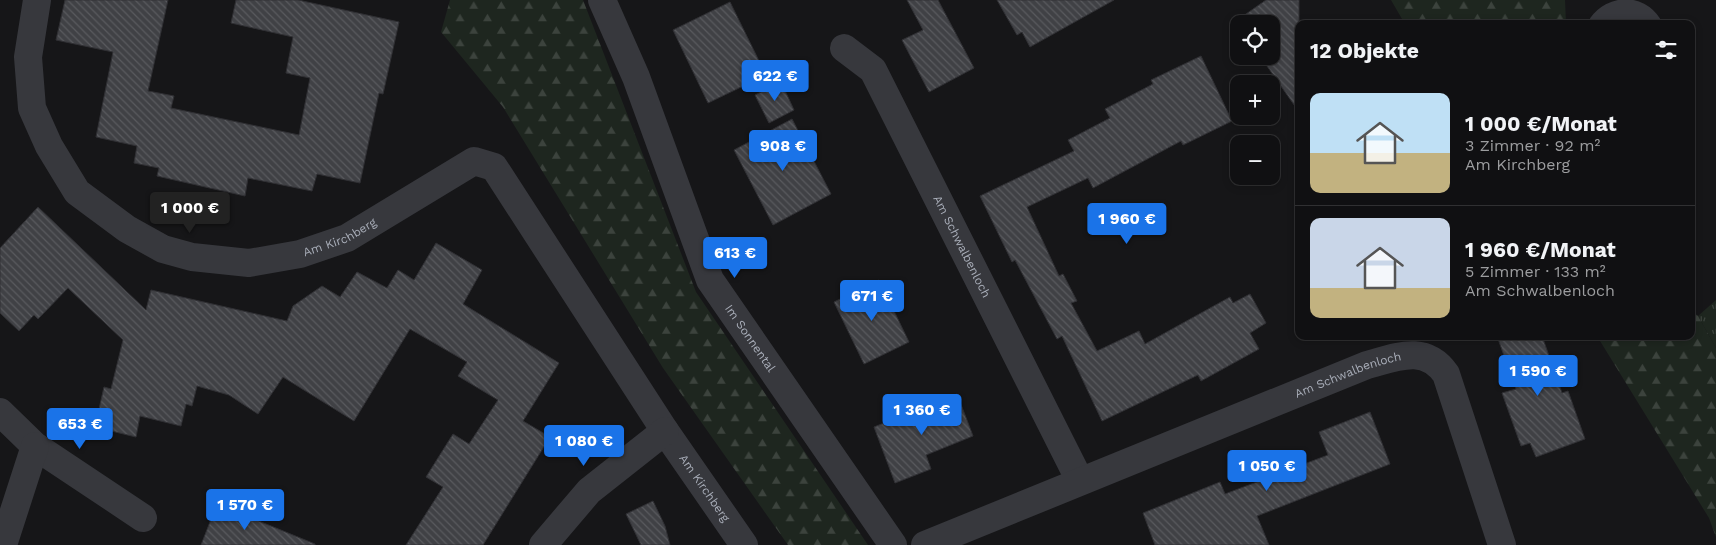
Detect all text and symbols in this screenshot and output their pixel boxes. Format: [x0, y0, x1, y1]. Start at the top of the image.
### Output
map controls [1230, 15, 1280, 185]
button: locate [1230, 15, 1280, 65]
icon: filters [1652, 36, 1680, 64]
text: 12 Objekte [1310, 38, 1419, 63]
pin: 622 € [740, 59, 810, 102]
text: 622 € [753, 66, 797, 85]
button: + [1230, 75, 1280, 125]
text: 1 000 €/Monat [1465, 111, 1617, 136]
icon: home [1350, 113, 1410, 173]
pin: 908 € [748, 130, 818, 172]
button: − [1230, 135, 1280, 185]
text: 908 € [760, 136, 806, 155]
text: 3 Zimmer · 92 m² [1465, 136, 1600, 155]
text: Am Kirchberg [1465, 155, 1570, 174]
pin: 1 000 € [144, 192, 236, 234]
street label: Am Schwalbenloch [930, 193, 993, 300]
text: 1 000 € [161, 198, 219, 217]
pin: 1 960 € [1081, 202, 1173, 245]
text: 1 960 € [1098, 209, 1156, 228]
street label: Am Kirchberg [301, 215, 379, 259]
pin: 613 € [700, 236, 770, 279]
text: 1 960 €/Monat [1465, 237, 1616, 262]
icon: home [1350, 238, 1410, 298]
text: 613 € [714, 243, 756, 262]
text: 5 Zimmer · 133 m² [1465, 262, 1606, 281]
pin: 671 € [837, 280, 907, 322]
text: Am Schwalbenloch [1465, 281, 1615, 300]
text: 671 € [851, 286, 893, 305]
street label: Im Sonnental [722, 302, 778, 375]
street label: Am Schwalbenloch [1293, 349, 1402, 401]
pin: 1 590 € [1492, 354, 1584, 397]
text: 1 590 € [1510, 361, 1566, 380]
pin: 1 360 € [876, 394, 968, 436]
text: 1 360 € [894, 400, 950, 419]
pin: 653 € [45, 408, 115, 450]
text: 653 € [58, 414, 102, 433]
pin: 1 080 € [538, 424, 630, 467]
text: 1 080 € [555, 431, 613, 450]
pin: 1 050 € [1221, 450, 1313, 492]
street label: Am Kirchberg [676, 452, 733, 525]
text: 1 050 € [1238, 456, 1296, 475]
pin: 1 570 € [199, 488, 291, 531]
text: 1 570 € [217, 495, 273, 514]

